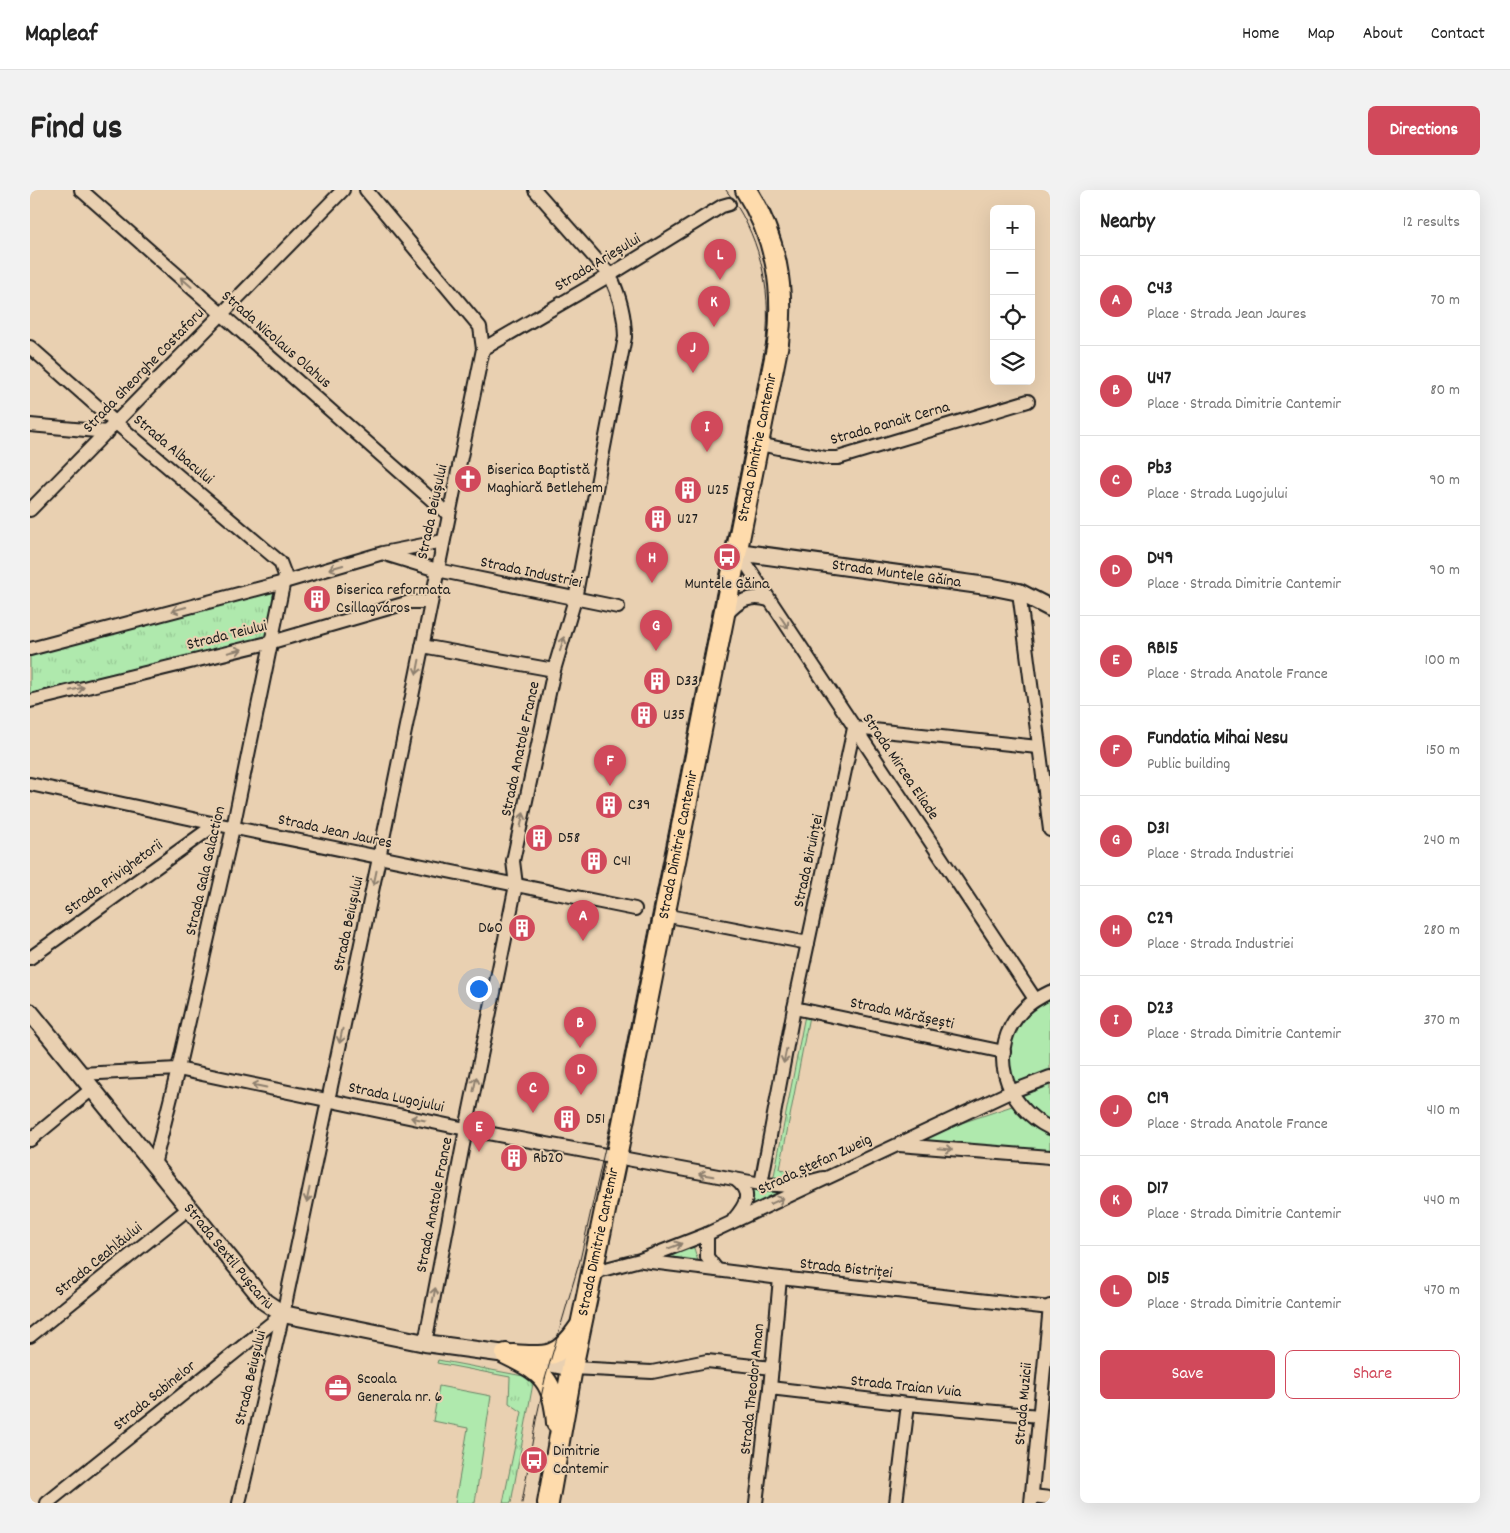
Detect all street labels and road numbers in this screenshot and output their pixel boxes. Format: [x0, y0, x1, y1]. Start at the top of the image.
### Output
street label: Strada Arieșului [551, 228, 646, 298]
street label: Strada Nicolaus Olahus [216, 286, 336, 395]
street label: Strada Gheorghe Costaforu [78, 303, 210, 439]
street label: Strada Dimitrie Cantemir [731, 371, 783, 524]
street label: Strada Panait Cerna [828, 396, 953, 452]
street label: Strada Albacului [128, 409, 218, 491]
street label: Strada Beiușului [412, 462, 454, 562]
street label: Strada Industriei [478, 551, 584, 595]
street label: Strada Muntele Găina [830, 553, 963, 594]
street label: Strada Teiului [184, 615, 270, 657]
street label: Strada Anatole France [495, 679, 547, 819]
street label: Strada Mircea Eliade [856, 709, 944, 825]
street label: Strada Dimitrie Cantemir [652, 768, 704, 921]
street label: Strada Gala Galaction [180, 804, 232, 938]
street label: Strada Jean Jaures [276, 809, 395, 855]
street label: Strada Biruinței [788, 812, 830, 910]
street label: Strada Privighetorii [60, 834, 168, 922]
street label: Strada Beiușului [328, 874, 370, 974]
street label: Strada Mărășești [848, 992, 956, 1036]
street label: Strada Lugojului [346, 1077, 446, 1119]
street label: Strada Ștefan Zweig [754, 1129, 876, 1201]
street label: Strada Anatole France [411, 1135, 459, 1275]
street label: Strada Dimitrie Cantemir [572, 1165, 625, 1318]
street label: Strada Sextil Pușcariu [178, 1198, 278, 1316]
street label: Strada Ceahlăului [50, 1217, 148, 1303]
street label: Strada Bistriței [799, 1253, 893, 1285]
street label: Strada Theodor Aman [735, 1322, 771, 1456]
street label: Strada Beiușului [229, 1328, 273, 1428]
street label: Strada Sabinelor [109, 1355, 201, 1437]
street label: Strada Muzicii [1009, 1362, 1039, 1446]
street label: Strada Traian Vuia [849, 1370, 963, 1404]

